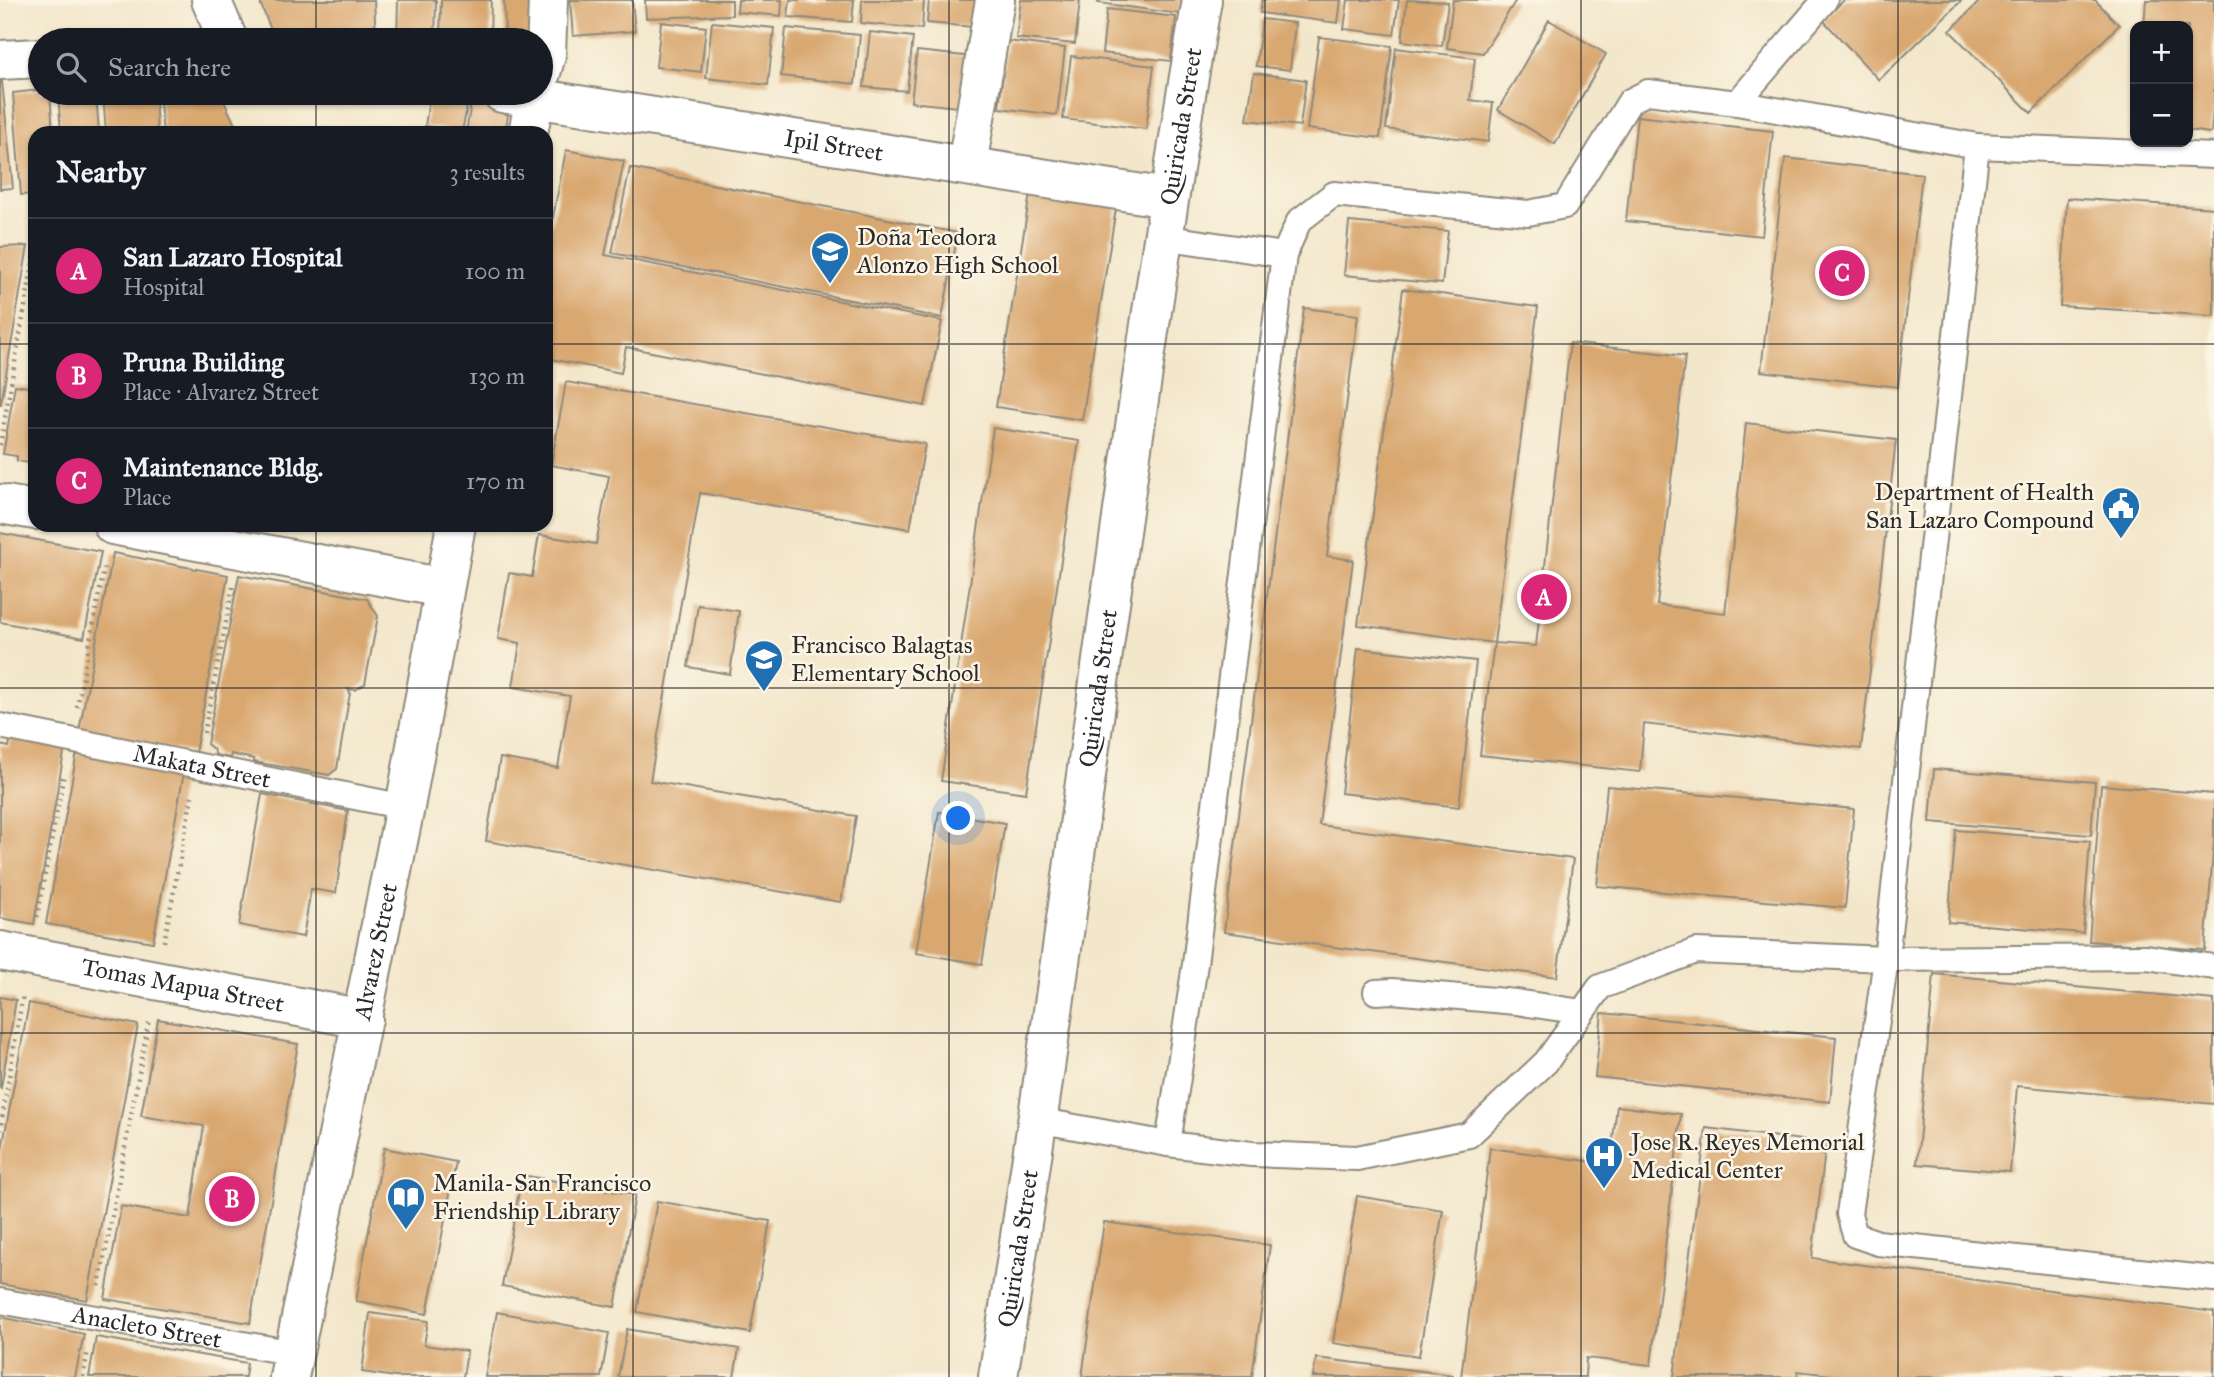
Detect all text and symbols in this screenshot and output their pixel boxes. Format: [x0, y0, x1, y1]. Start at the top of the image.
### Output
map controls [2130, 21, 2193, 147]
button: + [2130, 21, 2193, 84]
search box [28, 28, 553, 105]
street label: Quiricada Street [1154, 45, 1209, 207]
icon: search [52, 48, 90, 86]
text: Search here [108, 51, 231, 83]
button: − [2130, 84, 2193, 147]
street label: Ipil Street [782, 123, 886, 168]
text: Nearby [56, 154, 146, 190]
text: 3 results [449, 158, 525, 186]
place label: Doña Teodora Alonzo High School [856, 222, 1059, 280]
school or university icon: Doña Teodora Alonzo High School [809, 230, 851, 285]
text: San Lazaro Hospital [123, 241, 343, 273]
pin: C [1819, 247, 1865, 299]
text: A [71, 257, 87, 285]
text: 100 m [465, 257, 525, 285]
text: Hospital [123, 273, 205, 301]
text: Pruna Building [123, 346, 284, 378]
text: B [71, 362, 87, 390]
text: 130 m [469, 362, 525, 390]
text: Place · Alvarez Street [123, 378, 319, 406]
text: Maintenance Bldg. [123, 451, 323, 483]
text: C [71, 467, 87, 495]
text: 170 m [466, 467, 525, 495]
place label: Department of Health San Lazaro Compound [1866, 477, 2094, 535]
text: Place [123, 483, 171, 511]
public building icon: Department of Health San Lazaro Compound [2100, 485, 2142, 540]
pin: A [1521, 571, 1567, 623]
street label: Quiricada Street [1072, 607, 1124, 769]
place label: Francisco Balagtas Elementary School [791, 630, 980, 688]
school or university icon: Francisco Balagtas Elementary School [743, 638, 785, 693]
street label: Makata Street [131, 738, 274, 795]
your location [941, 801, 975, 835]
street label: Alvarez Street [347, 880, 404, 1024]
street label: Tomas Mapua Street [79, 952, 287, 1019]
place label: Jose R. Reyes Memorial Medical Center [1628, 1127, 1865, 1185]
hospital icon: Jose R. Reyes Memorial Medical Center [1583, 1135, 1625, 1190]
street label: Quiricada Street [991, 1167, 1045, 1330]
place label: Manila-San Francisco Friendship Library [433, 1168, 651, 1226]
pin: B [209, 1173, 255, 1225]
library icon: Manila-San Francisco Friendship Library [385, 1176, 427, 1231]
street label: Anacleto Street [69, 1299, 224, 1355]

